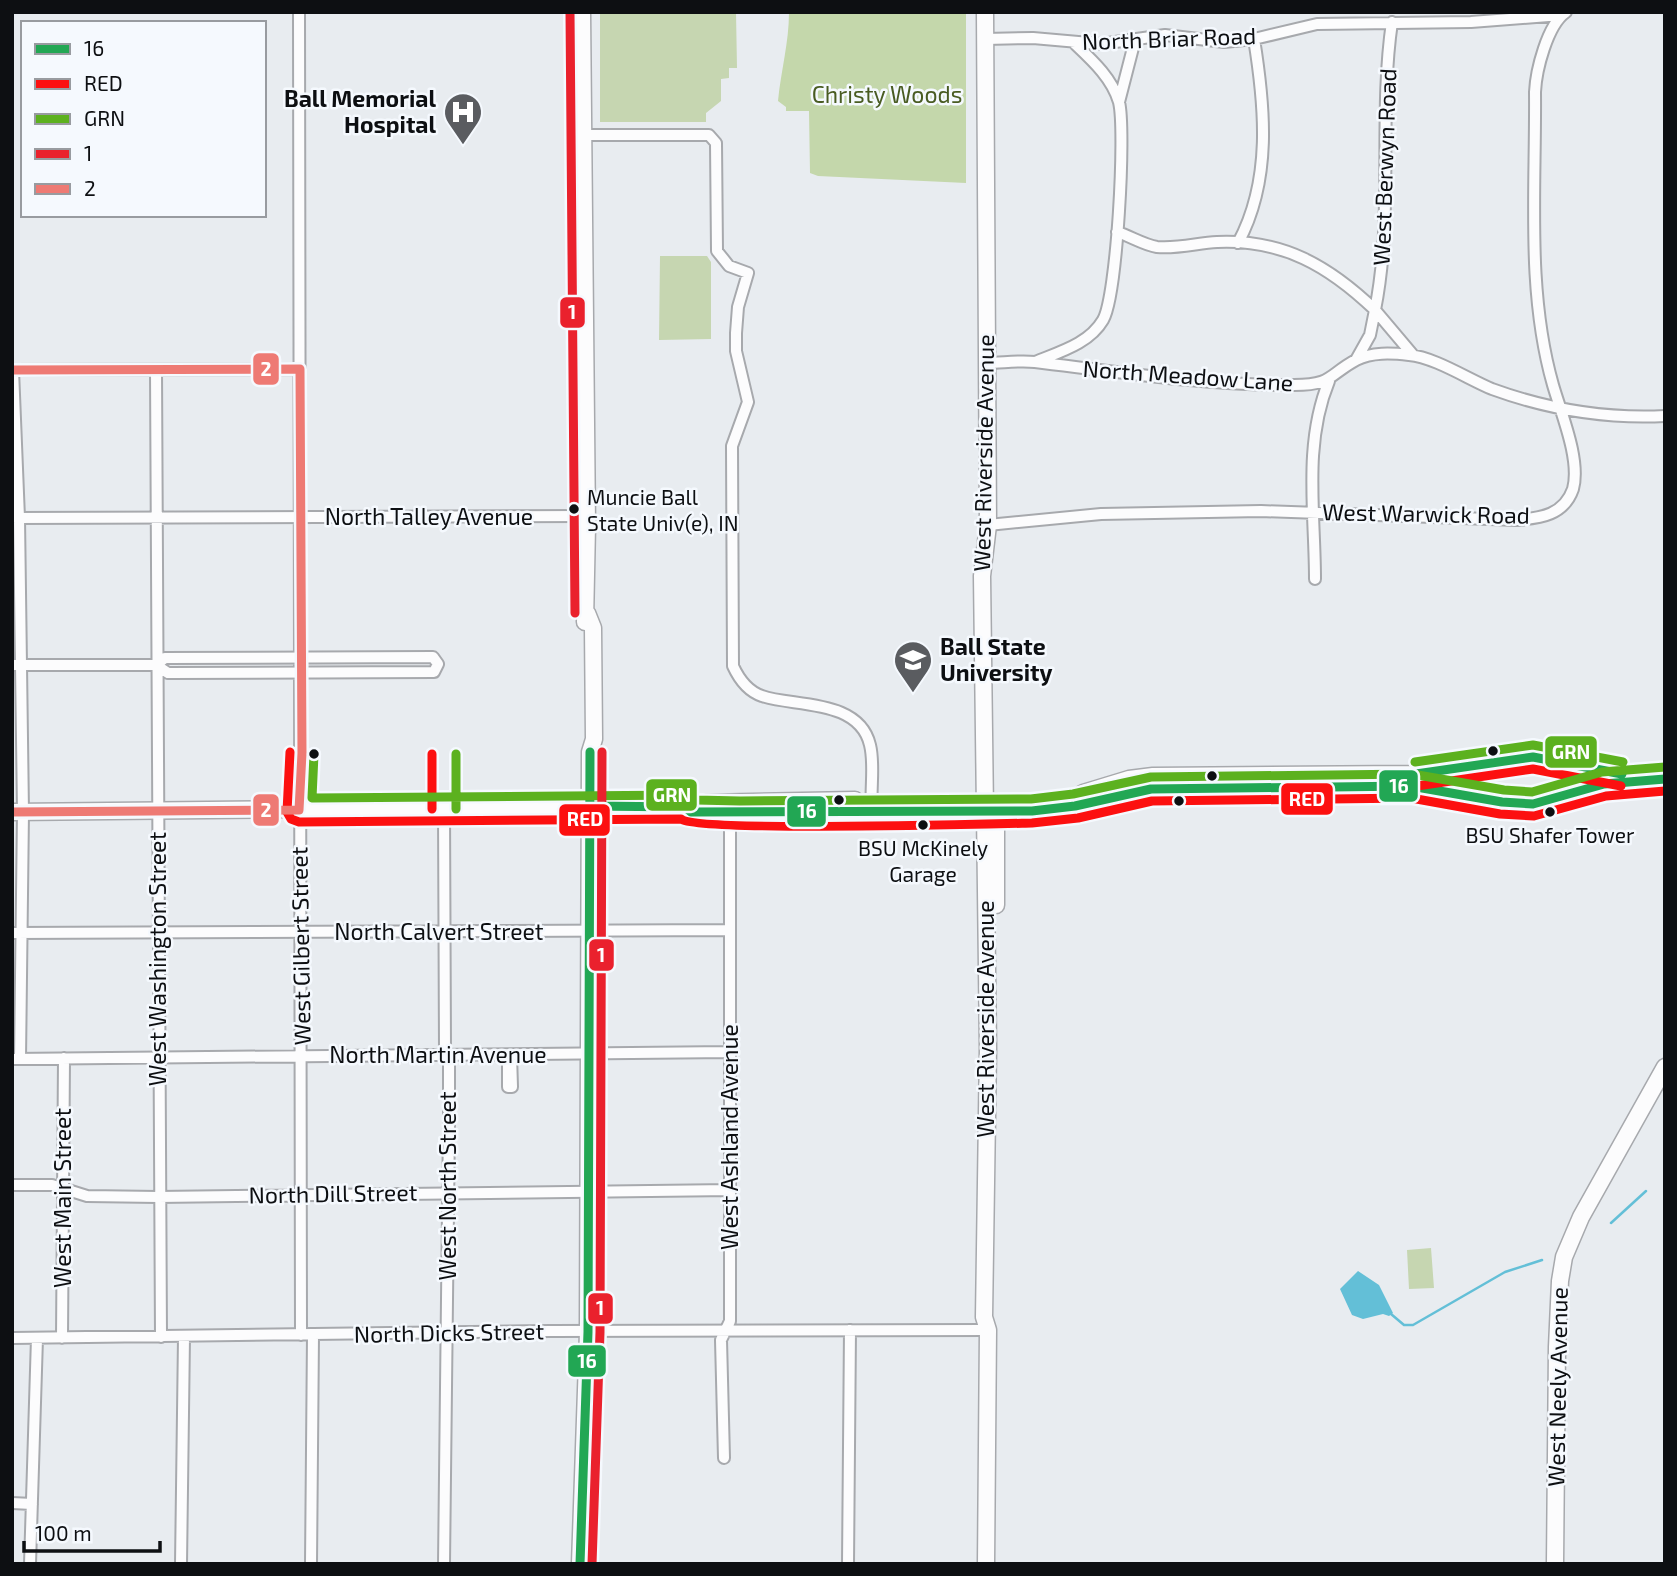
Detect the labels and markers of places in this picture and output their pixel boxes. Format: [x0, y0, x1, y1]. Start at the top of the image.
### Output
place label: Ball Memorial Hospital [284, 84, 436, 138]
hospital icon: Ball Memorial Hospital [442, 91, 484, 146]
place label: Muncie Ball State Univ(e), IN [587, 484, 739, 535]
marker: Muncie Ball State Univ(e), IN [567, 502, 581, 516]
place label: Ball State University [940, 632, 1053, 686]
school or university icon: Ball State University [892, 639, 934, 694]
unlabelled marker [1486, 744, 1500, 758]
unlabelled marker [307, 747, 321, 761]
unlabelled marker [1205, 769, 1219, 783]
unlabelled marker [832, 793, 846, 807]
unlabelled marker [1172, 794, 1186, 808]
marker: BSU Shafer Tower [1543, 805, 1557, 819]
marker: BSU McKinely Garage [916, 818, 930, 832]
place label: BSU Shafer Tower [1466, 822, 1635, 847]
place label: BSU McKinely Garage [858, 835, 988, 886]

